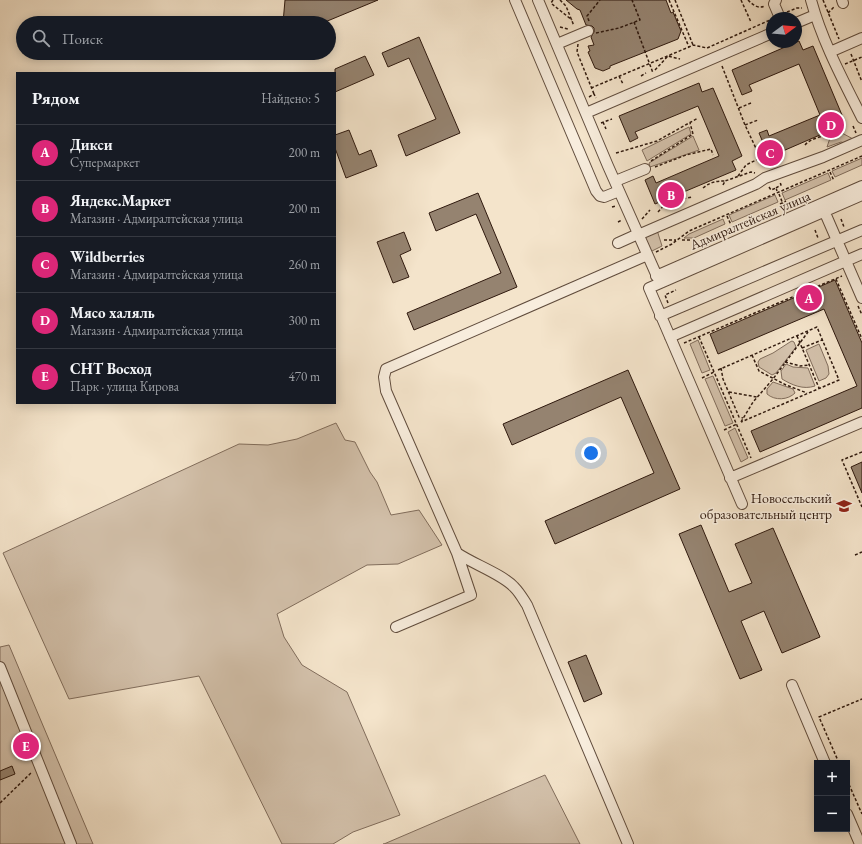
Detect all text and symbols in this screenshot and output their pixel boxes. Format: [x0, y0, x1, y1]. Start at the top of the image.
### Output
north arrow [766, 12, 802, 48]
search box [16, 16, 336, 60]
icon: search [30, 27, 52, 49]
text: Поиск [62, 29, 103, 48]
text: Рядом [32, 87, 80, 109]
text: Найдено: 5 [261, 90, 320, 107]
pin: D [818, 110, 844, 140]
text: Дикси [70, 135, 113, 154]
pin: C [757, 138, 783, 168]
text: A [40, 144, 50, 161]
text: 200 m [289, 144, 320, 161]
text: Супермаркет [70, 154, 140, 171]
pin: B [658, 180, 684, 210]
street label: Адмиралтейская улица [686, 186, 813, 254]
text: Яндекс.Маркет [70, 191, 171, 210]
text: B [41, 200, 49, 217]
text: 200 m [289, 200, 320, 217]
text: Магазин · Адмиралтейская улица [70, 210, 243, 227]
text: Wildberries [70, 247, 145, 266]
text: C [40, 256, 50, 273]
text: 260 m [289, 256, 320, 273]
text: Магазин · Адмиралтейская улица [70, 266, 243, 283]
pin: A [796, 283, 822, 313]
text: Мясо халяль [70, 303, 155, 322]
text: D [40, 312, 50, 329]
text: 300 m [289, 312, 320, 329]
text: Магазин · Адмиралтейская улица [70, 322, 243, 339]
text: СНТ Восход [70, 359, 152, 378]
text: E [41, 368, 49, 385]
text: 470 m [289, 368, 320, 385]
text: Парк · улица Кирова [70, 378, 179, 395]
your location [581, 443, 601, 463]
place label: Новосельский образовательный центр [700, 489, 833, 523]
school or university icon: Новосельский образовательный центр [835, 497, 853, 515]
pin: E [13, 731, 39, 761]
map controls [814, 760, 850, 832]
button: + [814, 760, 850, 796]
button: − [814, 796, 850, 832]

